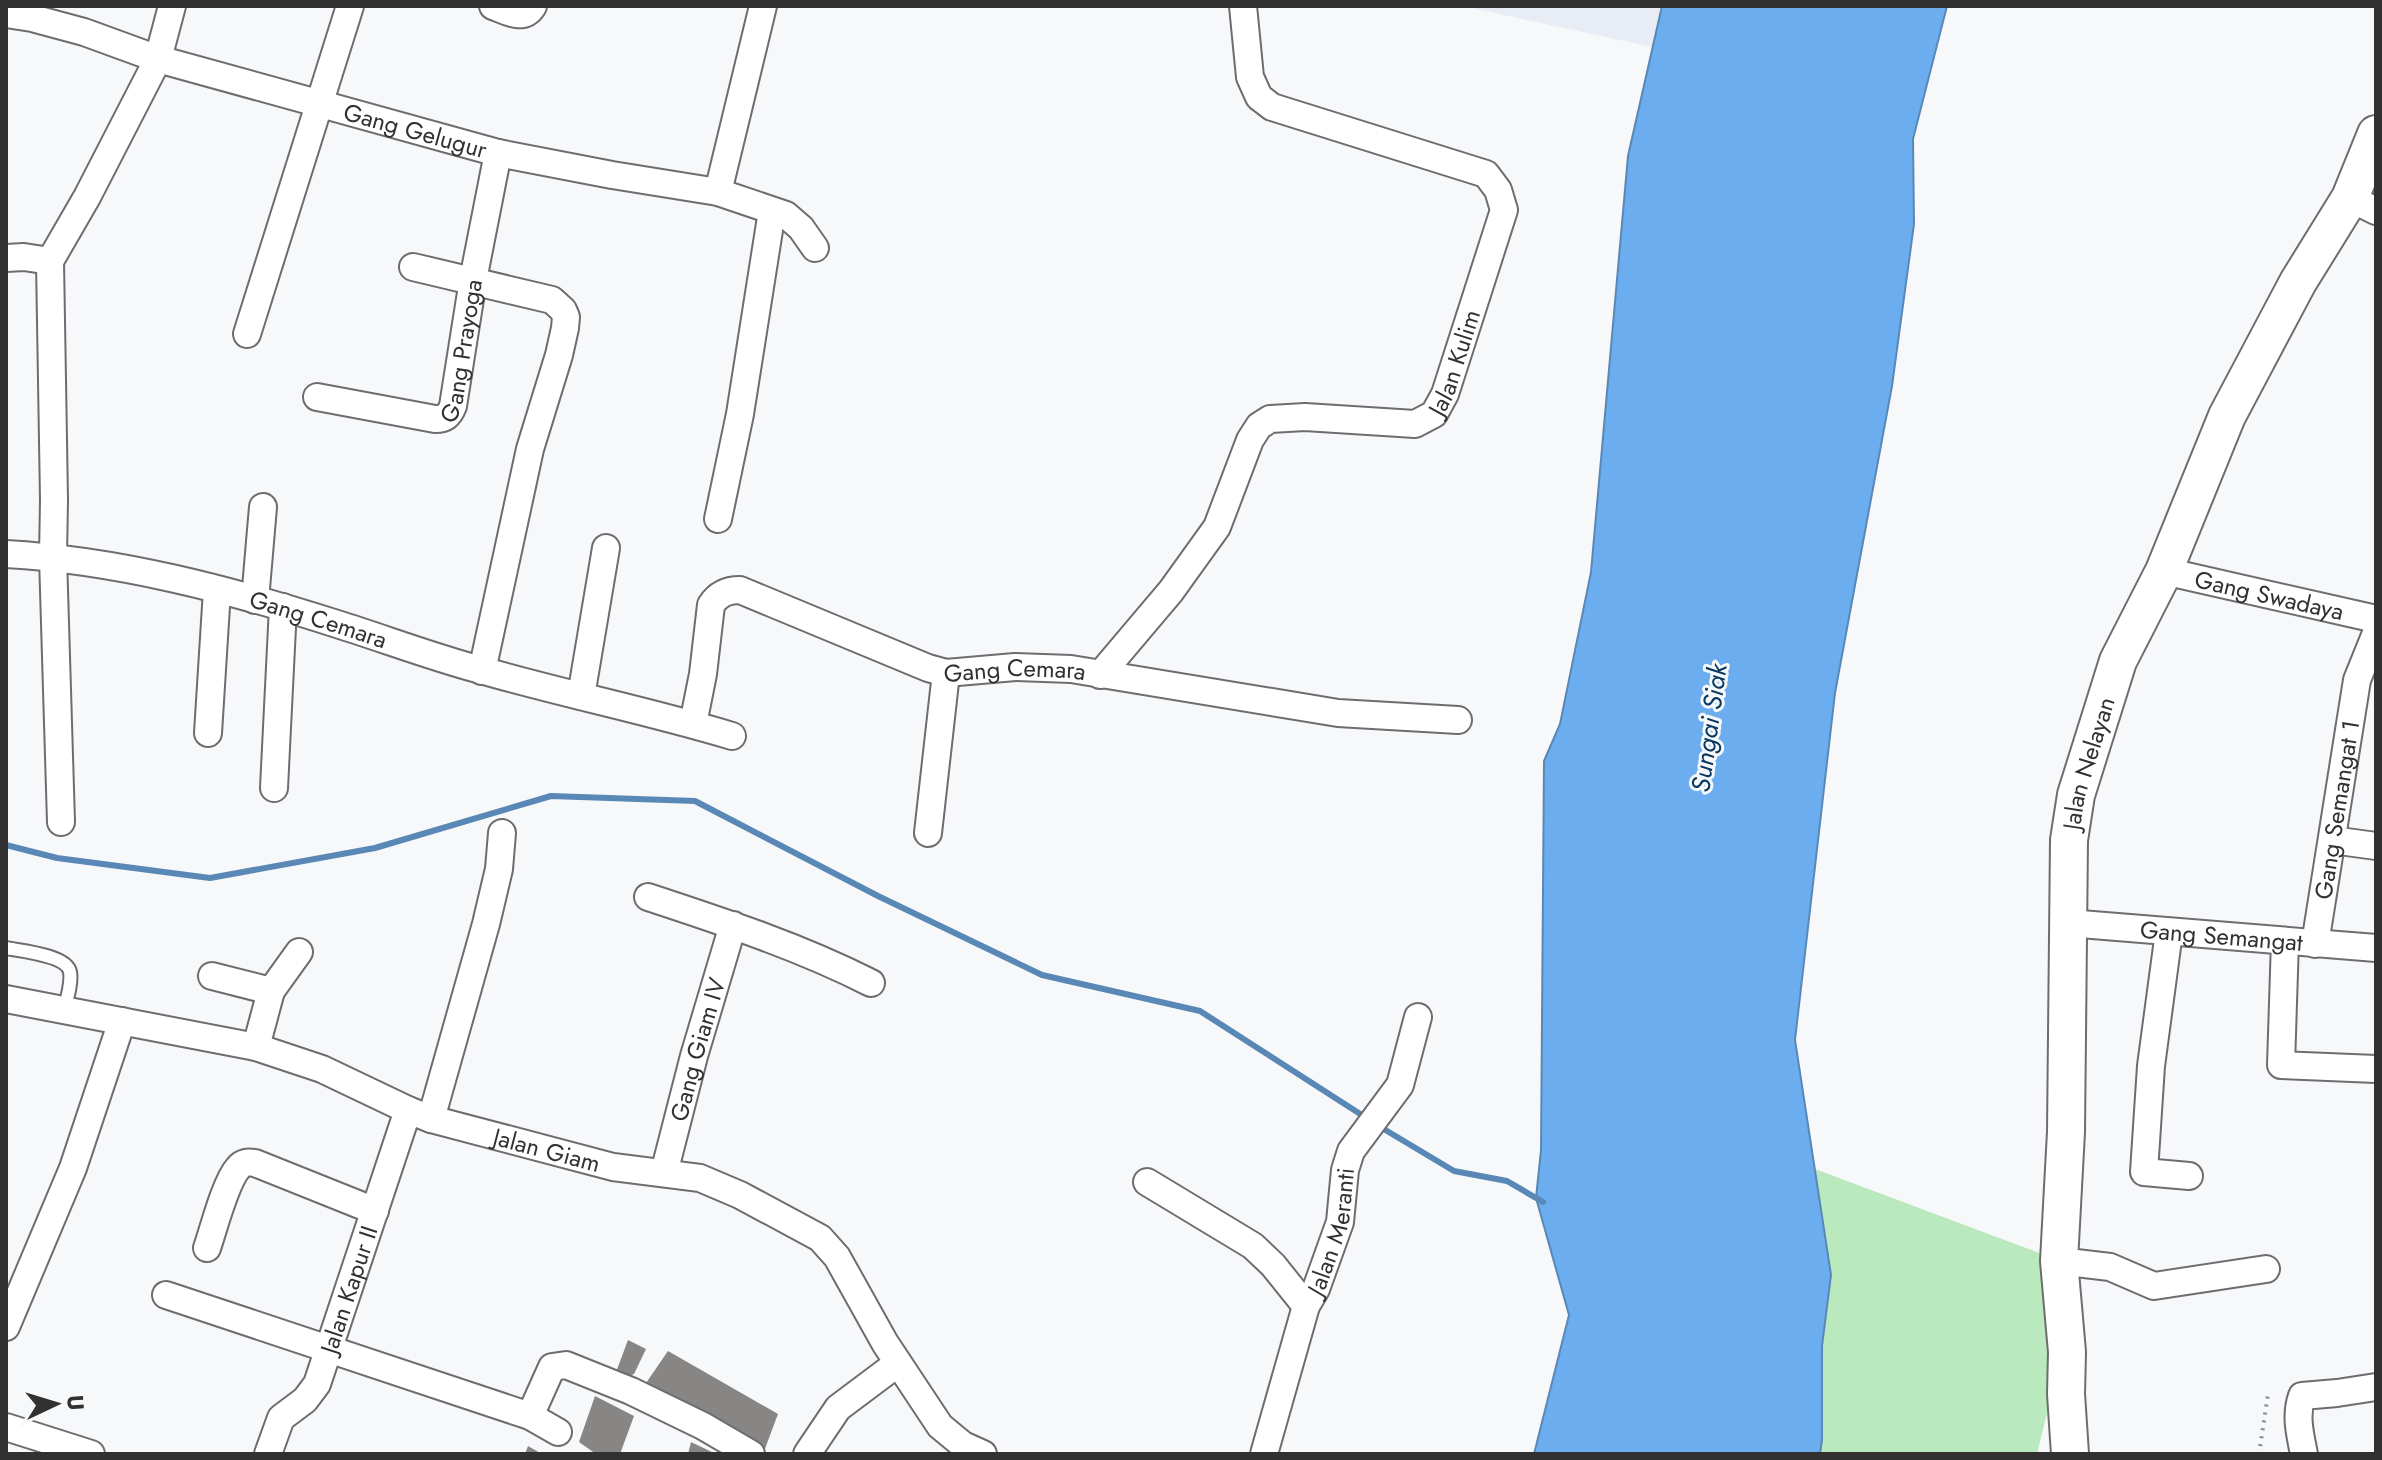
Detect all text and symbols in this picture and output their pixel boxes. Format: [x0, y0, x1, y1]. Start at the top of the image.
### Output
street label: Gang Gelugur [340, 94, 492, 167]
street label: Gang Prayoga [430, 277, 490, 430]
street label: Jalan Kulim [1418, 305, 1489, 425]
street label: Gang Swadaya [2191, 561, 2347, 629]
street label: Gang Cemara [246, 581, 392, 657]
street label: Gang Cemara [942, 649, 1089, 691]
water label: Sungai Siak [1681, 659, 1737, 795]
street label: Jalan Nelayan [2053, 692, 2123, 835]
street label: Gang Semangat 1 [2305, 718, 2368, 902]
street label: Gang Semangat [2139, 911, 2304, 960]
street label: Gang Giam IV [660, 973, 734, 1125]
street label: Jalan Giam [487, 1118, 604, 1180]
street label: Jalan Meranti [1297, 1166, 1363, 1305]
street label: Jalan Kapur II [310, 1221, 386, 1361]
north arrow [16, 1364, 96, 1444]
text: U [59, 1394, 92, 1411]

